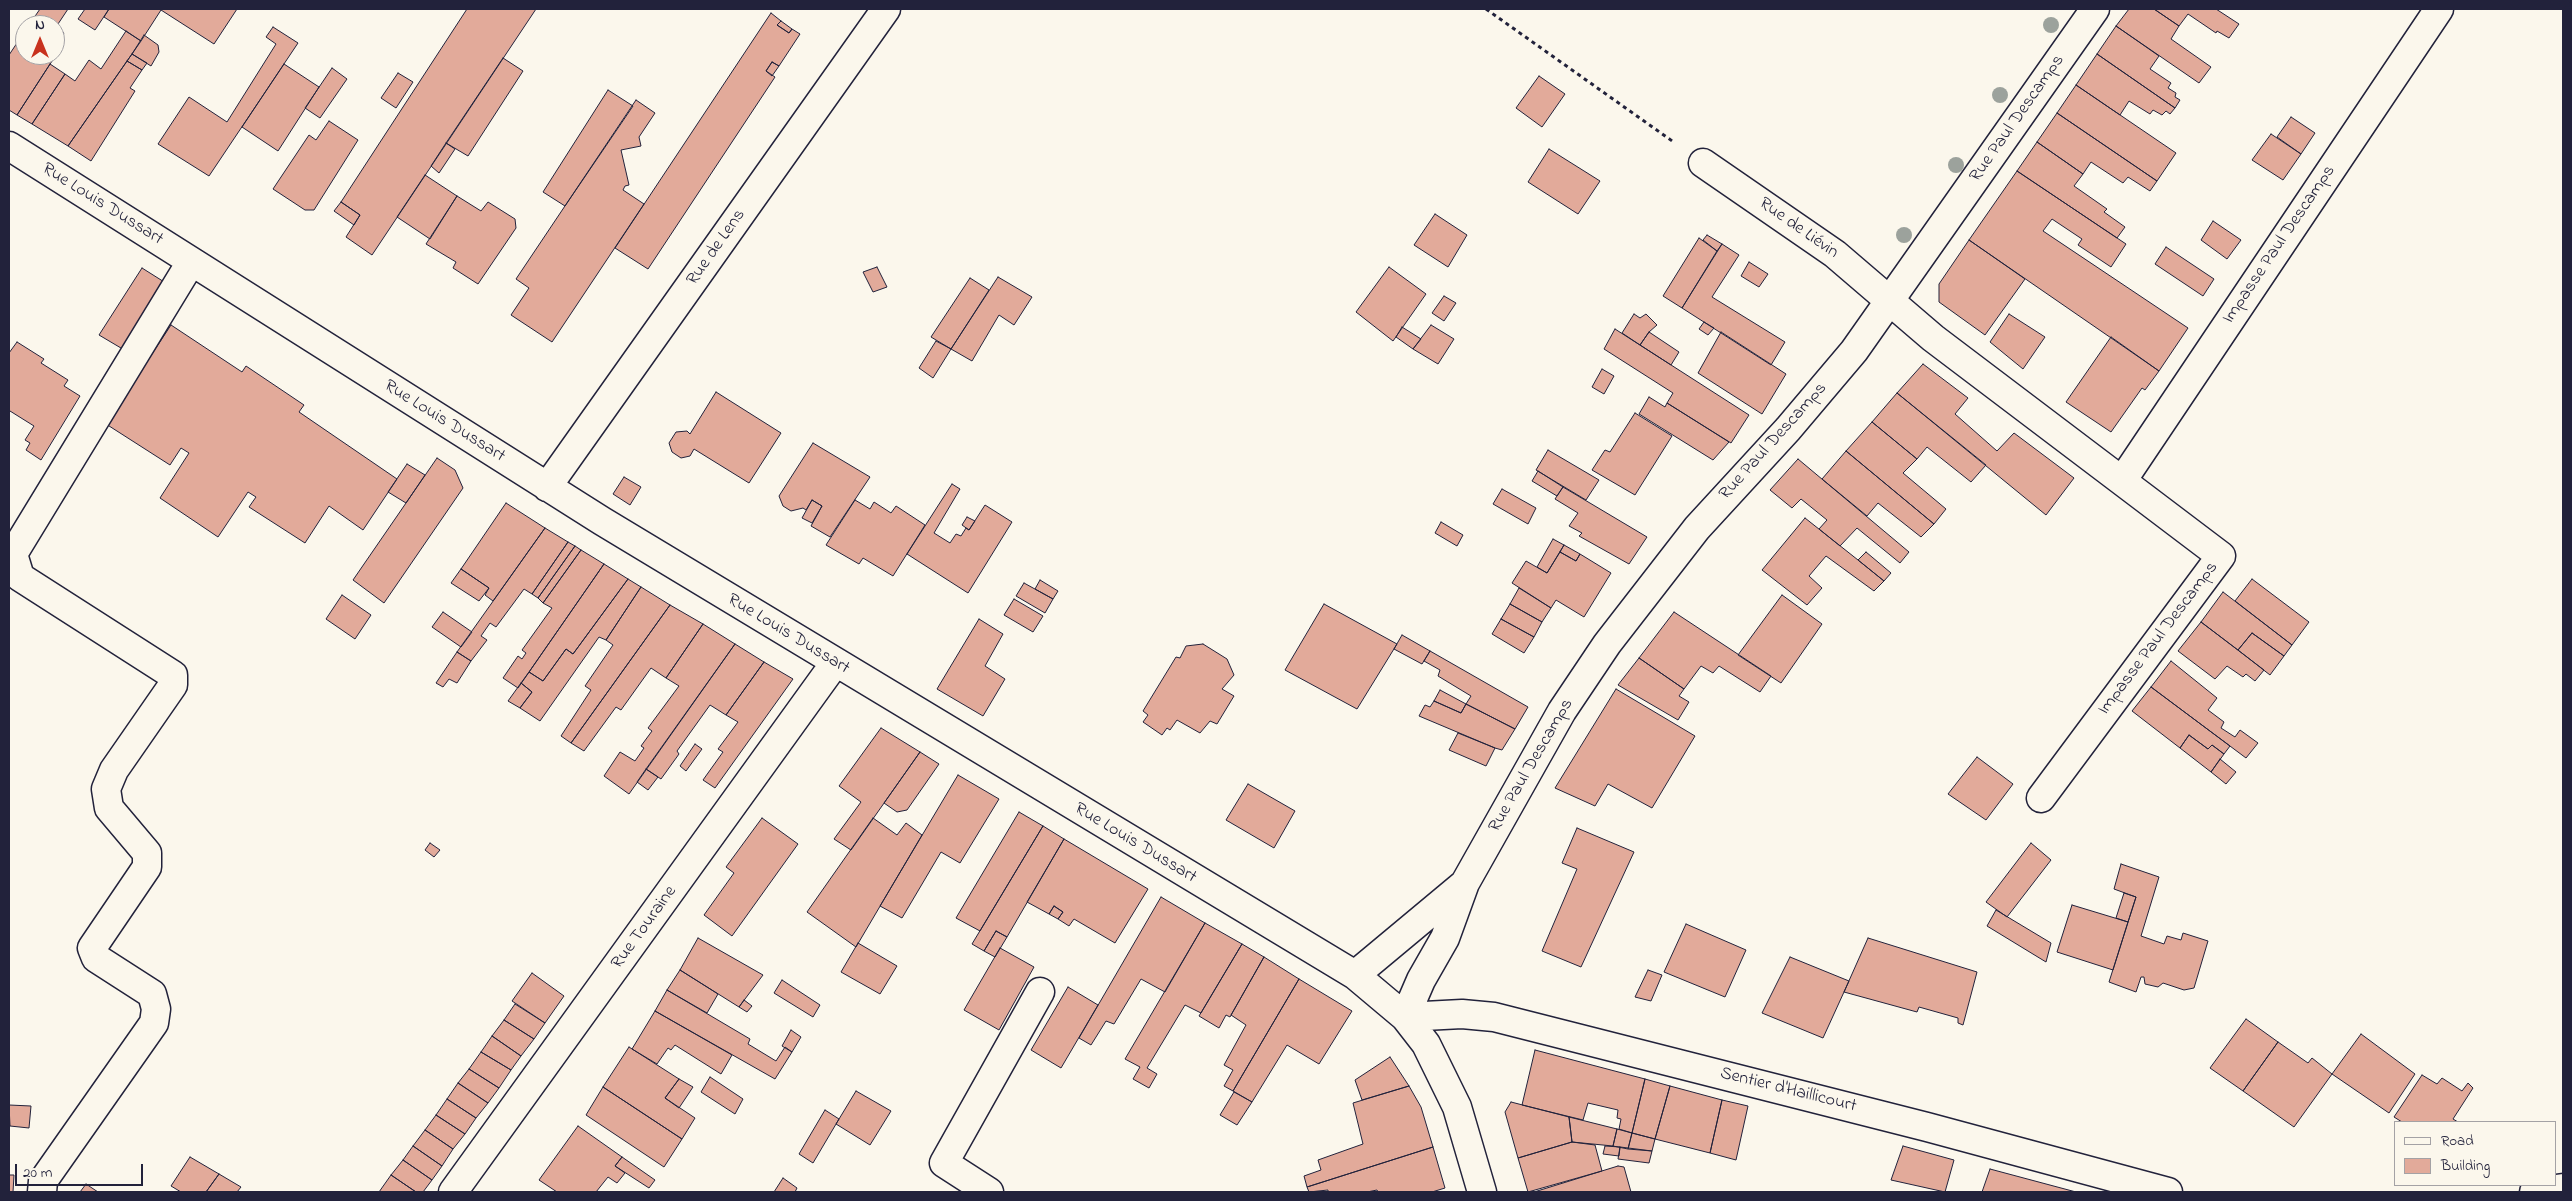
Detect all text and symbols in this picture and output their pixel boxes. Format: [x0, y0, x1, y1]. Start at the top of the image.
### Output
north arrow [15, 15, 65, 65]
text: N [35, 15, 45, 36]
street label: Rue Paul Descamps [1966, 51, 2070, 187]
street label: Rue Louis Dussart [37, 159, 167, 251]
street label: Impasse Paul Descamps [2219, 162, 2341, 328]
street label: Rue de Liévin [1754, 194, 1842, 264]
street label: Rue de Lens [683, 206, 751, 290]
street label: Rue Louis Dussart [379, 376, 509, 468]
street label: Rue Paul Descamps [1716, 379, 1832, 505]
street label: Impasse Paul Descamps [2094, 558, 2224, 720]
street label: Rue Louis Dussart [723, 590, 853, 680]
street label: Rue Paul Descamps [1485, 695, 1579, 837]
street label: Rue Louis Dussart [1070, 799, 1200, 889]
street label: Rue Touraine [608, 882, 682, 974]
street label: Sentier d'Haillicourt [1718, 1064, 1858, 1118]
legend [2394, 1121, 2557, 1186]
text: Road [2441, 1130, 2474, 1152]
scale bar [18, 1154, 145, 1186]
text: Building [2441, 1155, 2490, 1177]
text: 20 m [23, 1162, 52, 1184]

